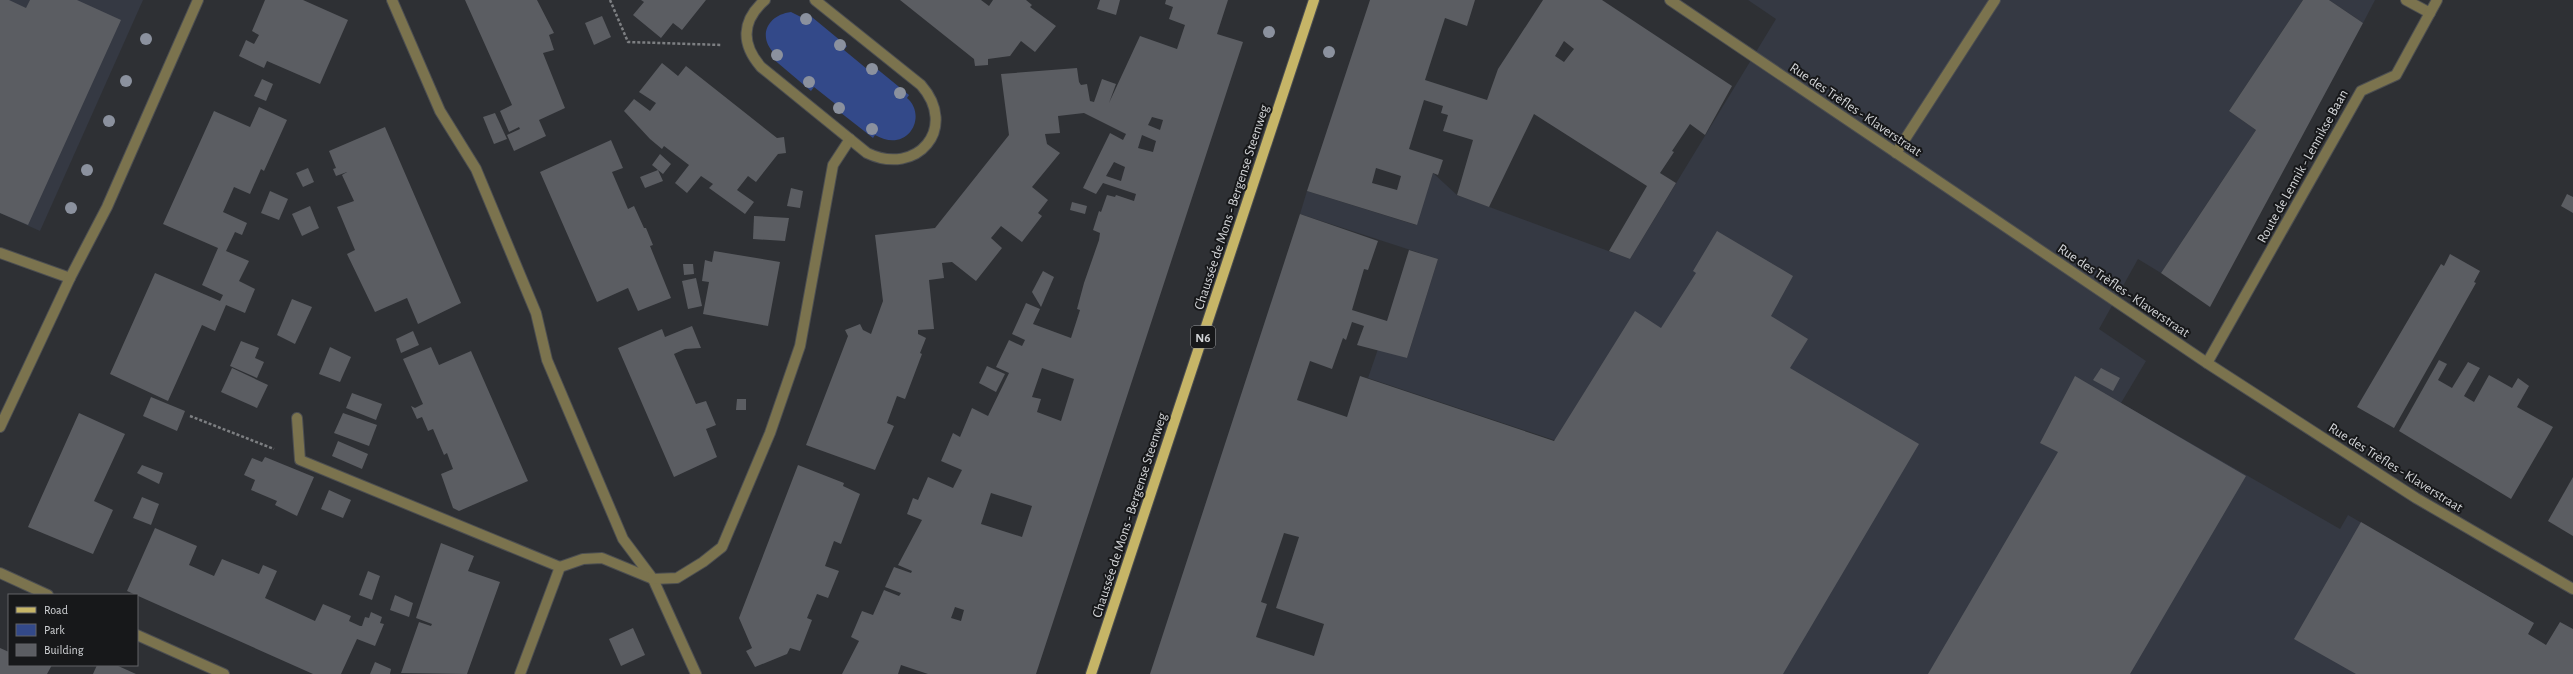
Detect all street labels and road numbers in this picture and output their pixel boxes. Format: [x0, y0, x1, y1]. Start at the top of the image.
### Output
street label: Rue des Trèfles - Klaverstraat [1787, 61, 1924, 159]
street label: Route de Lennik - Lennikse Baan [2255, 87, 2351, 246]
street label: Chaussée de Mons - Bergense Steenweg [1192, 103, 1272, 311]
street label: Rue des Trèfles - Klaverstraat [2055, 242, 2192, 340]
road number: N6 [1191, 326, 1215, 348]
street label: Chaussée de Mons - Bergense Steenweg [1090, 411, 1170, 619]
street label: Rue des Trèfles - Klaverstraat [2326, 421, 2466, 515]

